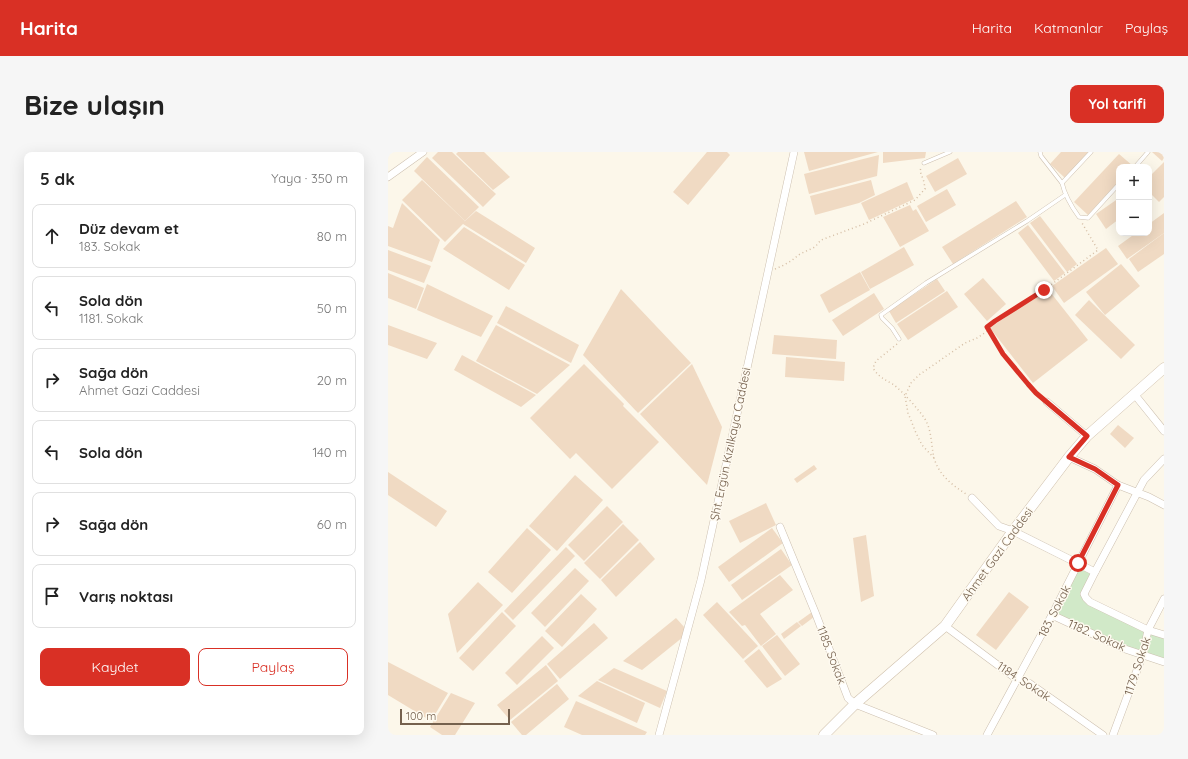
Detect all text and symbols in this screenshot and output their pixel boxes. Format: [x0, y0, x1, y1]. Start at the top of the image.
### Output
text: Harita [20, 16, 78, 40]
text: Harita [972, 19, 1012, 37]
text: Katmanlar [1034, 19, 1103, 37]
text: Paylaş [1125, 19, 1168, 37]
button: Yol tarifi [1070, 85, 1164, 123]
text: Bize ulaşın [24, 87, 165, 122]
map controls [1116, 164, 1152, 236]
button: + [1116, 164, 1152, 200]
text: 5 dk [40, 168, 75, 189]
text: Yaya · 350 m [271, 170, 348, 186]
button: − [1116, 200, 1152, 236]
text: Düz devam et [79, 219, 179, 238]
icon: ahead [41, 225, 63, 247]
text: 80 m [317, 228, 347, 244]
text: 183. Sokak [79, 238, 140, 254]
route end [1035, 281, 1053, 299]
text: Sola dön [79, 291, 143, 310]
icon: left [41, 297, 63, 319]
text: 50 m [317, 300, 347, 316]
text: 1181. Sokak [79, 310, 143, 326]
text: Sağa dön [79, 363, 148, 382]
street label: Şht. Ergün Kızılkaya Caddesi [706, 366, 754, 522]
icon: right [41, 369, 63, 391]
text: 20 m [317, 372, 347, 388]
text: Ahmet Gazi Caddesi [79, 382, 200, 398]
icon: left [41, 441, 63, 463]
text: Sola dön [79, 443, 143, 462]
text: 140 m [312, 444, 347, 460]
street label: Ahmet Gazi Caddesi [958, 504, 1036, 604]
icon: right [41, 513, 63, 535]
text: Sağa dön [79, 515, 148, 534]
text: 60 m [317, 516, 347, 532]
route start [1069, 554, 1087, 572]
street label: 183. Sokak [1034, 582, 1074, 640]
icon: arrive [41, 585, 63, 607]
text: Varış noktası [79, 587, 173, 606]
street label: 1182. Sokak [1066, 616, 1128, 654]
street label: 1185. Sokak [814, 624, 850, 686]
street label: 1179. Sokak [1120, 635, 1154, 697]
button: Kaydet [40, 648, 190, 686]
button: Paylaş [198, 648, 348, 686]
street label: 1184. Sokak [994, 658, 1054, 704]
scale bar [400, 707, 510, 726]
text: 100 m [406, 709, 436, 723]

